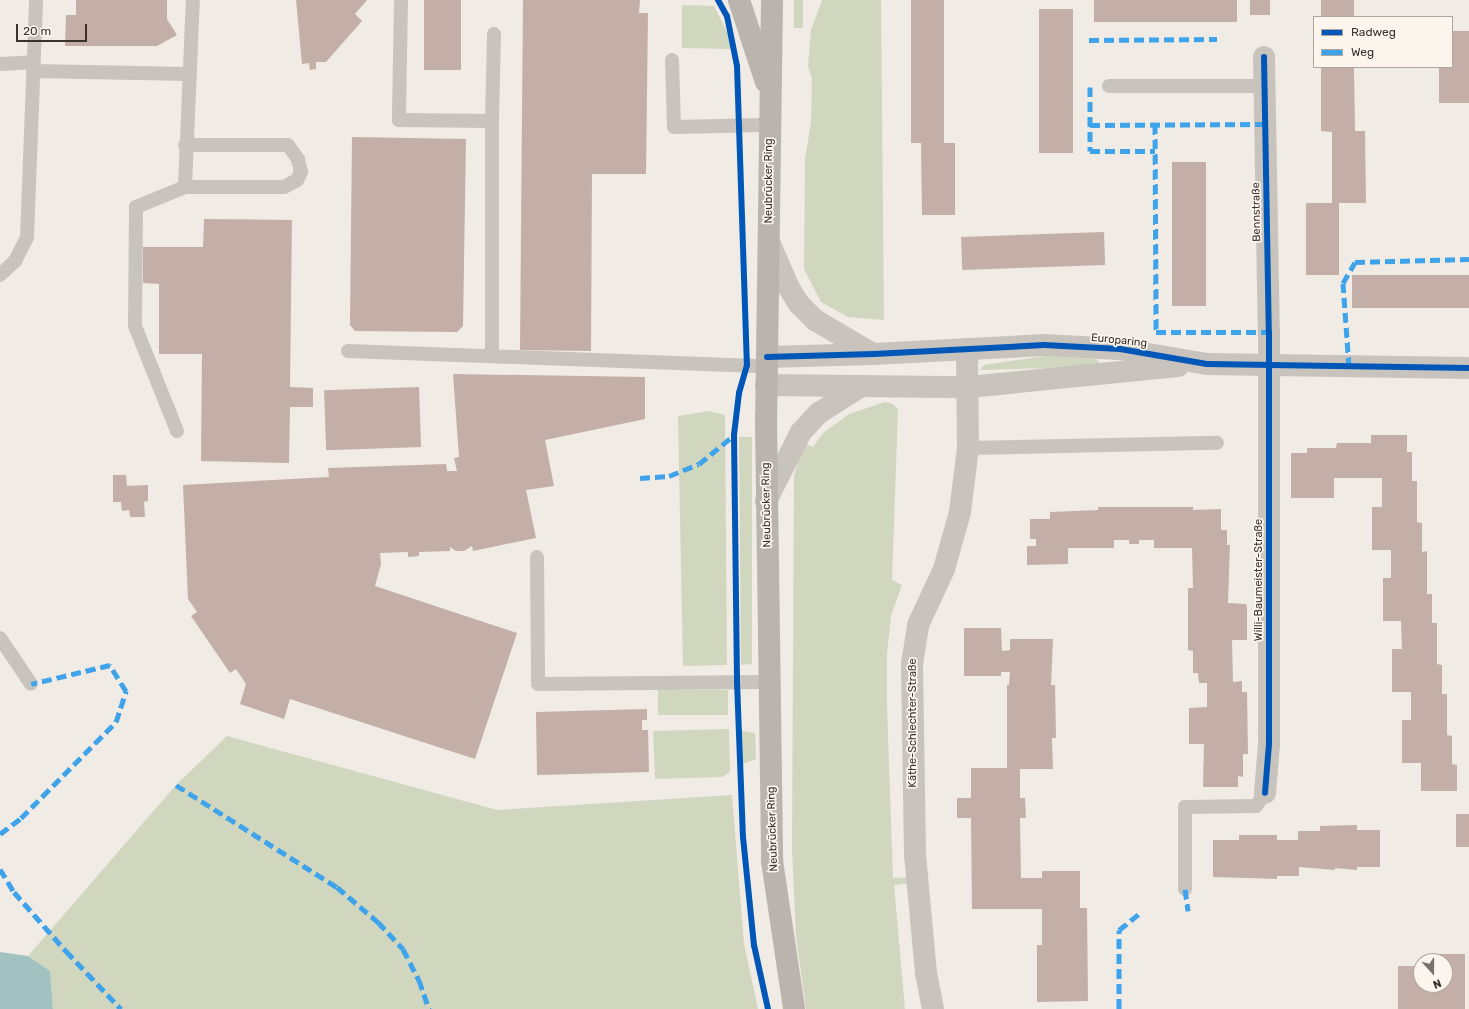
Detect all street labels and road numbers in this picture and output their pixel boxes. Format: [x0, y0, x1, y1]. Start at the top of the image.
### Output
street label: Neubrücker Ring [762, 138, 776, 224]
street label: Bennstraße [1250, 182, 1264, 242]
street label: Europaring [1090, 331, 1148, 351]
street label: Neubrücker Ring [760, 462, 774, 548]
street label: Willi-Baumeister-Straße [1252, 519, 1266, 641]
street label: Käthe-Schlechter-Straße [906, 658, 920, 788]
street label: Neubrücker Ring [765, 786, 781, 872]

